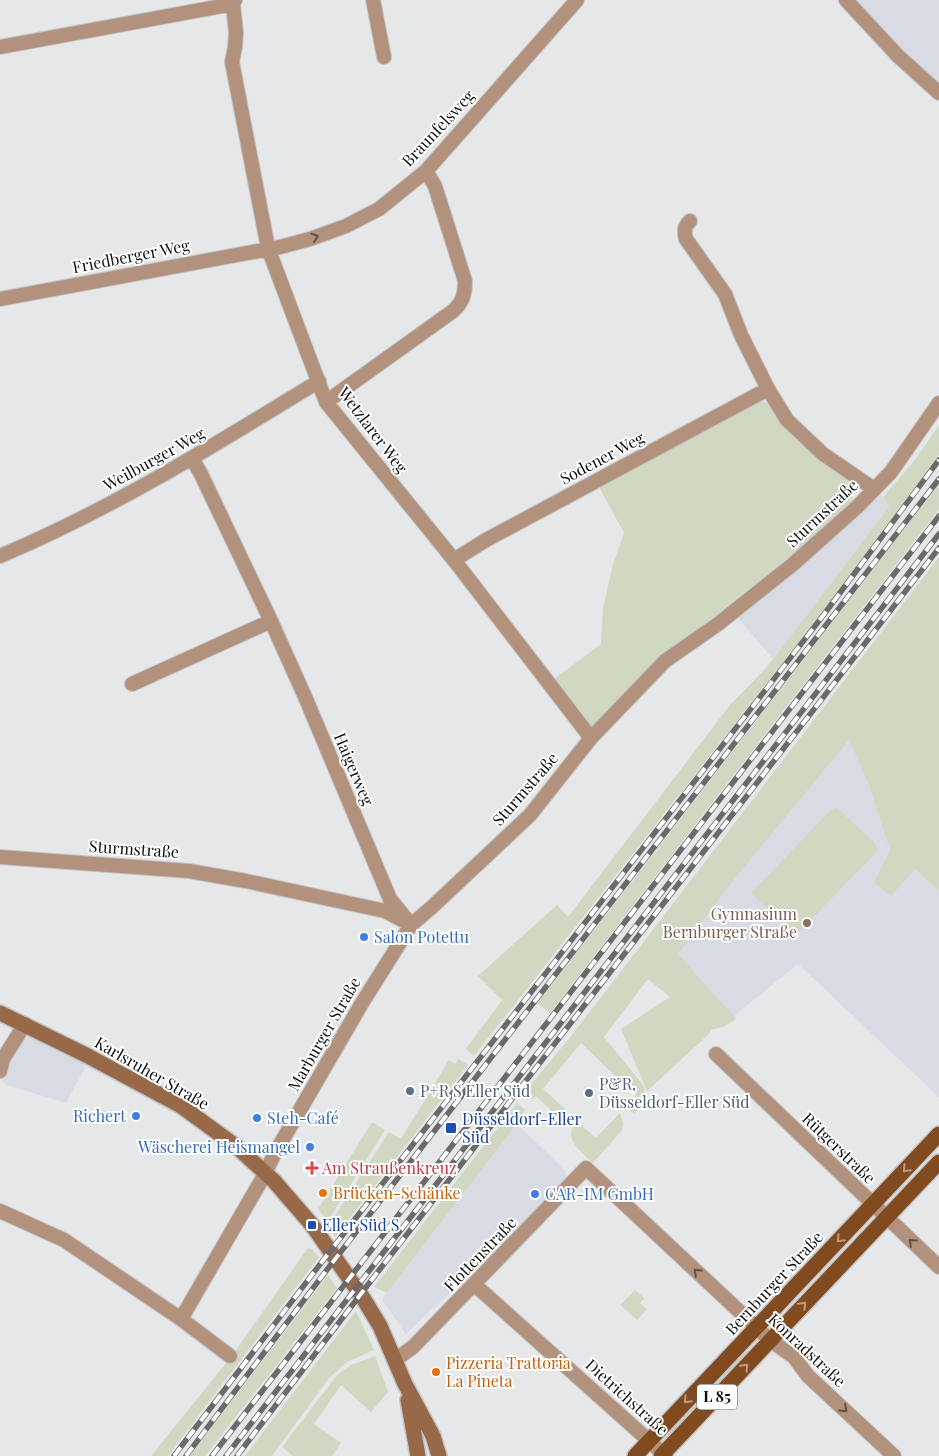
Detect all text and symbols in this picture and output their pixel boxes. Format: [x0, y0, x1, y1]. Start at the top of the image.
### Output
street label: Braunfelsweg [397, 84, 479, 170]
one-way arrow [311, 233, 319, 243]
street label: Friedberger Weg [70, 234, 192, 277]
street label: Wetzlarer Weg [334, 382, 413, 477]
street label: Weilburger Weg [98, 422, 209, 496]
street label: Sodener Weg [556, 426, 648, 489]
street label: Sturmstraße [781, 474, 862, 551]
street label: Haigerweg [330, 729, 379, 809]
street label: Sturmstraße [487, 748, 562, 830]
street label: Sturmstraße [88, 835, 180, 862]
place label: Gymnasium Bernburger Straße [663, 903, 797, 942]
marker: Gymnasium Bernburger Straße [801, 917, 813, 929]
place label: Salon Potettu [374, 926, 469, 947]
marker: Salon Potettu [358, 931, 370, 943]
street label: Marburger Straße [282, 973, 365, 1094]
street label: Karlsruher Straße [91, 1031, 213, 1114]
place label: P&R, Düsseldorf-Eller Süd [599, 1073, 750, 1112]
place label: P+R S Eller Süd [420, 1080, 530, 1101]
marker: P+R S Eller Süd [404, 1085, 416, 1097]
marker: P&R, Düsseldorf-Eller Süd [583, 1087, 595, 1099]
place label: Richert [73, 1105, 126, 1126]
place label: Steh-Café [267, 1107, 339, 1128]
street label: Rütgerstraße [798, 1107, 880, 1188]
place label: Düsseldorf-Eller Süd [462, 1108, 582, 1147]
marker: Richert [130, 1110, 142, 1122]
marker: Steh-Café [251, 1112, 263, 1124]
marker: Düsseldorf-Eller Süd [444, 1121, 458, 1135]
place label: Wäscherei Heismangel [137, 1136, 300, 1157]
marker: Wäscherei Heismangel [304, 1141, 316, 1153]
place label: Am Straußenkreuz [321, 1157, 457, 1178]
marker: Am Straußenkreuz [306, 1162, 318, 1174]
one-way arrow [903, 1164, 912, 1173]
place label: Brücken-Schänke [333, 1182, 461, 1203]
place label: CAR-IM GmbH [545, 1183, 654, 1204]
marker: Brücken-Schänke [317, 1187, 329, 1199]
marker: CAR-IM GmbH [529, 1188, 541, 1200]
street label: Flottenstraße [439, 1212, 520, 1295]
place label: Eller Süd S [322, 1214, 399, 1235]
marker: Eller Süd S [306, 1219, 318, 1231]
street label: Bernburger Straße [720, 1226, 827, 1339]
one-way arrow [837, 1234, 846, 1243]
one-way arrow [909, 1239, 918, 1248]
one-way arrow [694, 1268, 703, 1277]
one-way arrow [797, 1302, 806, 1311]
street label: Konradstraße [764, 1308, 851, 1391]
place label: Pizzeria Trattoria La Pineta [446, 1352, 571, 1391]
street label: Dietrichstraße [582, 1354, 673, 1439]
one-way arrow [739, 1364, 748, 1373]
marker: Pizzeria Trattoria La Pineta [430, 1366, 442, 1378]
road number: L 85 [697, 1384, 737, 1410]
one-way arrow [684, 1395, 693, 1404]
one-way arrow [838, 1403, 847, 1412]

